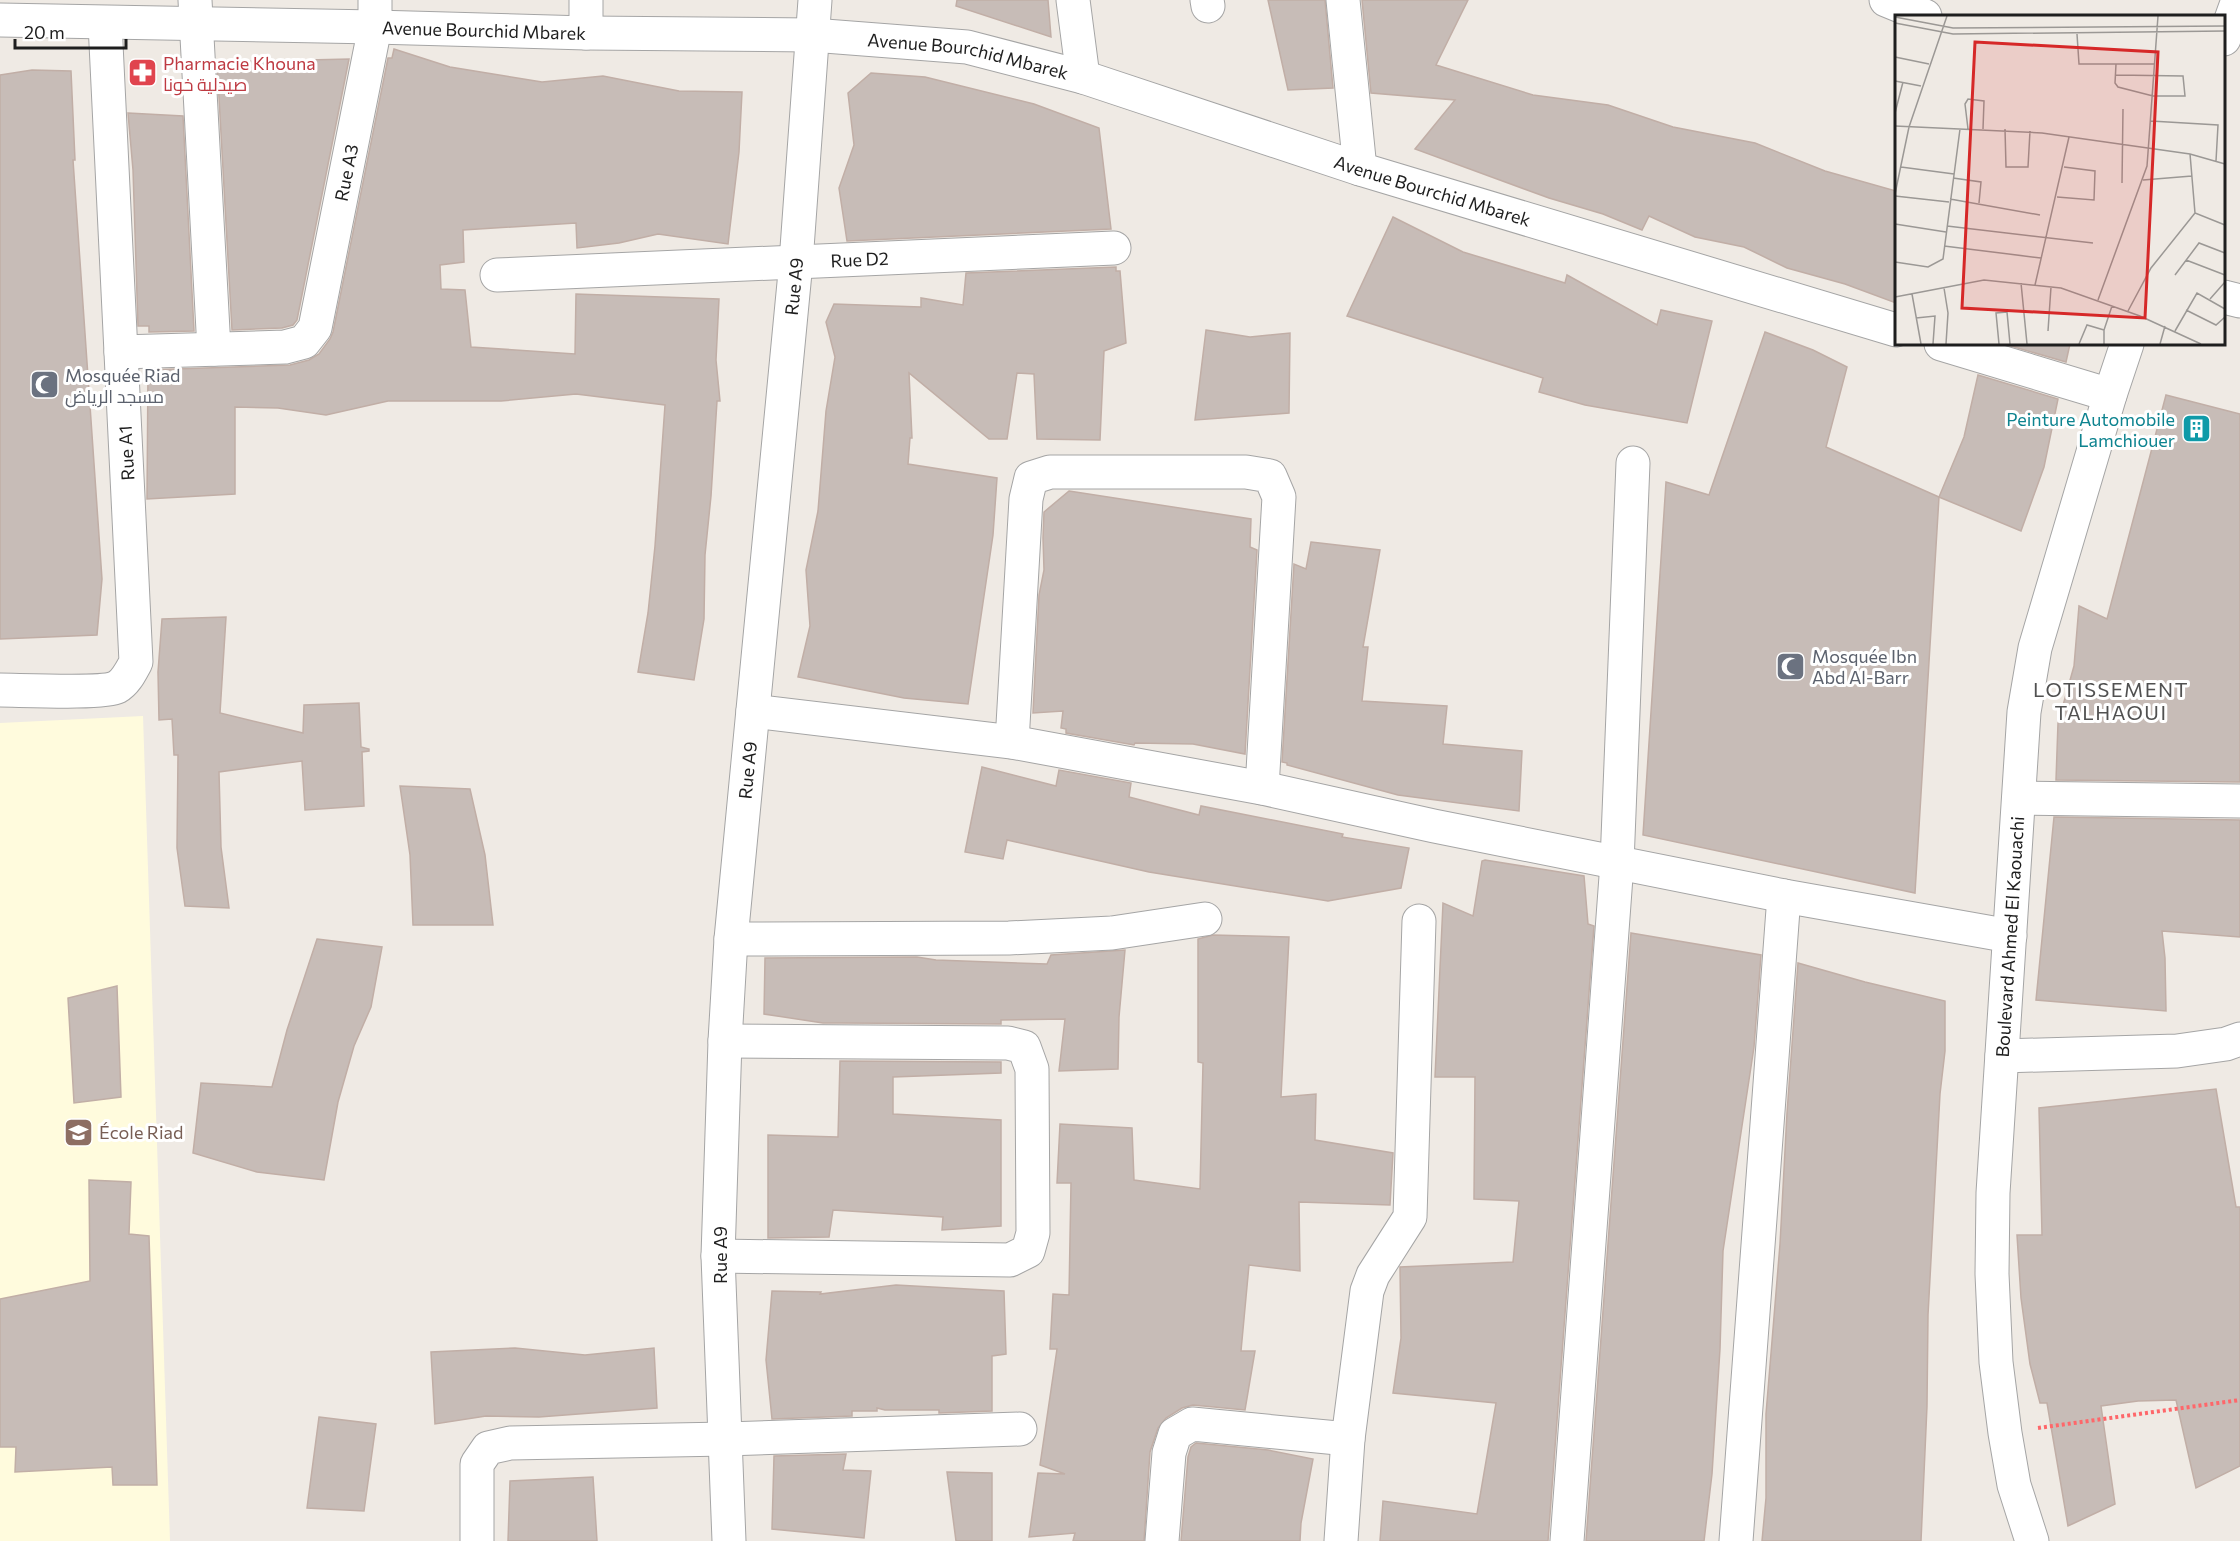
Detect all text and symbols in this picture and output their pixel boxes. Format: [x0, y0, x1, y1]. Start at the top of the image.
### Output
scale bar [15, 12, 126, 50]
inset map [1895, 15, 2225, 345]
street label: Avenue Bourchid Mbarek [382, 16, 586, 44]
text: 20 m [24, 21, 65, 43]
street label: Avenue Bourchid Mbarek [867, 28, 1071, 84]
place label: Pharmacie Khouna صيدلية خونا [163, 52, 316, 96]
pharmacy icon: Pharmacie Khouna صيدلية خونا [126, 57, 158, 89]
street label: Rue A3 [330, 142, 362, 203]
street label: Avenue Bourchid Mbarek [1332, 150, 1534, 231]
street label: Rue D2 [830, 247, 889, 271]
street label: Rue A9 [780, 257, 807, 316]
place label: Mosquée Riad مسجد الرياض [65, 364, 180, 408]
mosque icon: Mosquée Riad مسجد الرياض [28, 369, 60, 401]
place label: Peinture Automobile Lamchiouer [2006, 408, 2175, 451]
building icon: Peinture Automobile Lamchiouer [2180, 413, 2212, 445]
street label: Rue A1 [114, 425, 138, 481]
place label: Mosquée Ibn Abd Al-Barr [1812, 645, 1917, 688]
mosque icon: Mosquée Ibn Abd Al-Barr [1775, 650, 1807, 682]
district label: LOTISSEMENT TALHAOUI [2033, 677, 2189, 724]
street label: Rue A9 [733, 740, 761, 800]
street label: Boulevard Ahmed El Kaouachi [1991, 815, 2028, 1058]
school or university icon: École Riad [62, 1116, 94, 1148]
place label: École Riad [99, 1121, 183, 1143]
street label: Rue A9 [709, 1226, 731, 1284]

